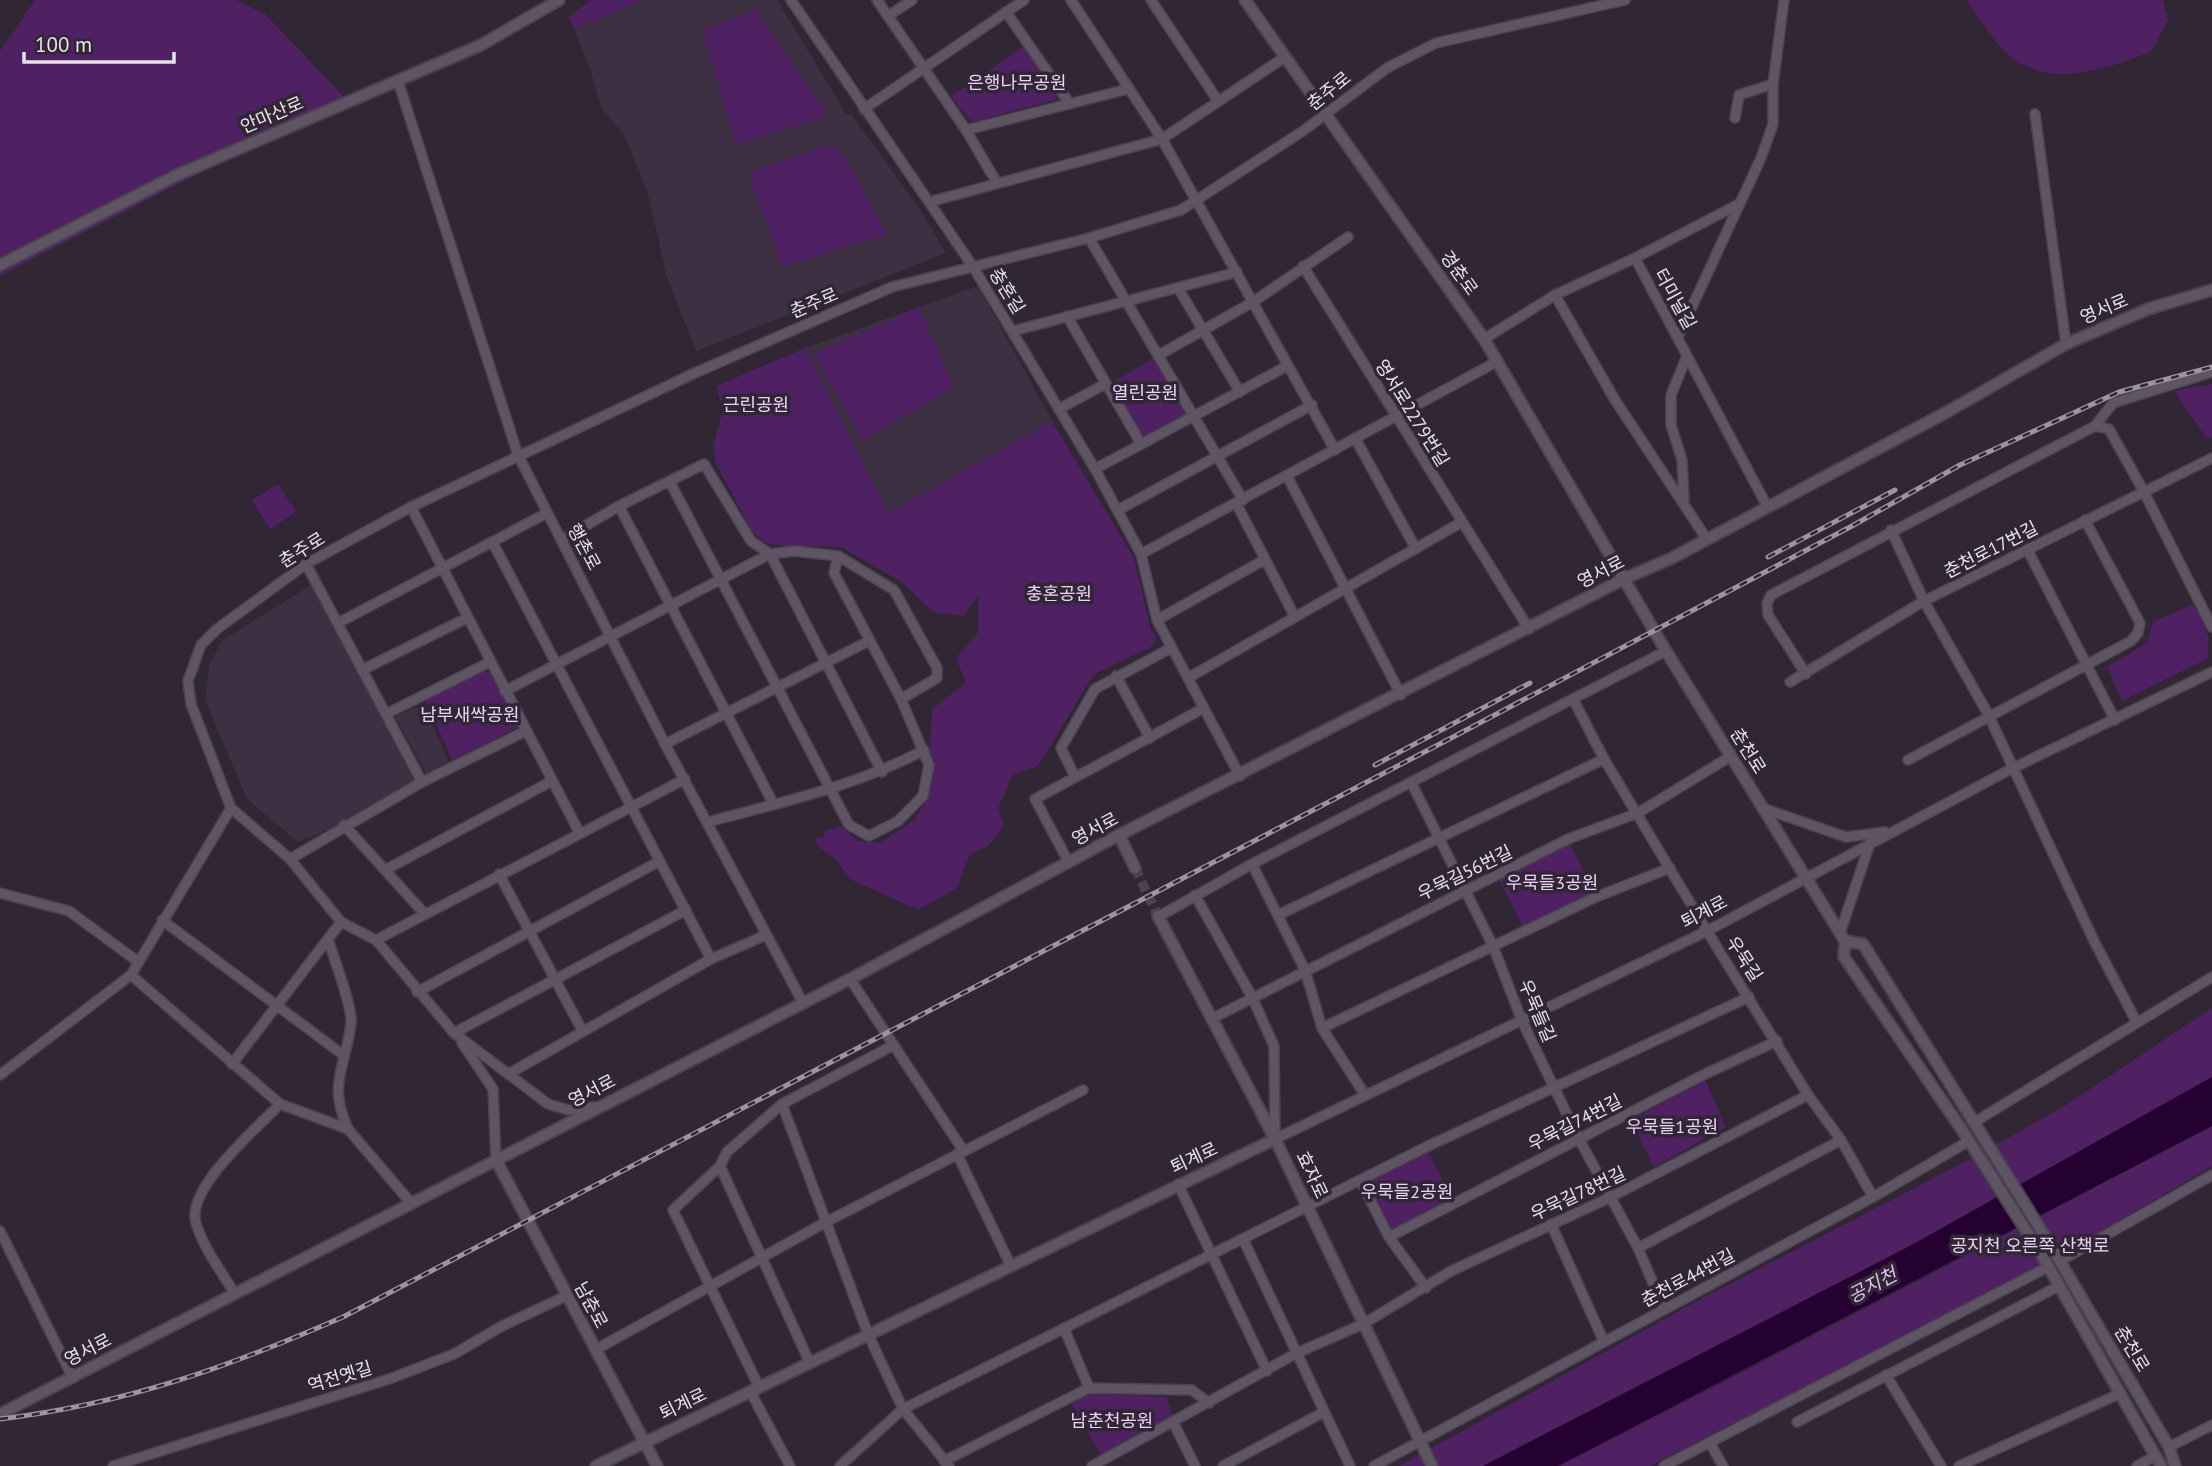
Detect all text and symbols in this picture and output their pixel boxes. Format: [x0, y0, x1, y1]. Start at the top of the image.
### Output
scale bar [24, 21, 175, 65]
text: 100 m [35, 31, 92, 58]
street label: 춘주로 [1302, 66, 1355, 115]
park label: 은행나무공원 [967, 71, 1067, 94]
street label: 안마산로 [237, 91, 307, 138]
street label: 경춘로 [1435, 246, 1483, 300]
street label: 충혼길 [985, 264, 1030, 318]
street label: 터미널길 [1649, 264, 1702, 333]
street label: 춘주로 [786, 282, 841, 323]
street label: 영서로 [2076, 288, 2131, 329]
street label: 영서로2279번길 [1370, 355, 1455, 471]
park label: 열린공원 [1112, 381, 1178, 404]
park label: 근린공원 [723, 393, 789, 416]
street label: 춘천로17번길 [1940, 516, 2042, 583]
street label: 행촌로 [563, 519, 606, 574]
street label: 춘주로 [275, 527, 329, 572]
street label: 영서로 [1573, 550, 1628, 593]
park label: 충혼공원 [1026, 582, 1092, 605]
park label: 남부새싹공원 [420, 703, 520, 726]
street label: 춘천로 [1726, 724, 1771, 778]
street label: 영서로 [1067, 807, 1122, 850]
street label: 우묵길56번길 [1414, 840, 1516, 905]
park label: 우묵들3공원 [1506, 871, 1598, 894]
street label: 퇴계로 [1676, 890, 1731, 933]
street label: 우묵길 [1721, 932, 1768, 986]
street label: 우묵들길 [1514, 976, 1561, 1046]
street label: 영서로 [564, 1069, 619, 1112]
street label: 우묵길74번길 [1524, 1089, 1626, 1156]
park label: 우묵들1공원 [1626, 1115, 1718, 1138]
street label: 퇴계로 [1166, 1137, 1221, 1178]
street label: 효자로 [1292, 1147, 1333, 1202]
street label: 우묵길78번길 [1527, 1161, 1629, 1226]
park label: 우묵들2공원 [1361, 1180, 1453, 1203]
park label: 공지천 오른쪽 산책로 [1951, 1234, 2109, 1257]
street label: 춘천로44번길 [1637, 1243, 1738, 1312]
water label: 공지천 [1843, 1261, 1902, 1308]
street label: 남춘로 [570, 1277, 613, 1332]
street label: 춘천로 [2110, 1322, 2155, 1376]
street label: 영서로 [60, 1328, 115, 1371]
street label: 역전옛길 [305, 1356, 375, 1397]
street label: 퇴계로 [655, 1382, 710, 1425]
park label: 남춘천공원 [1071, 1409, 1153, 1432]

